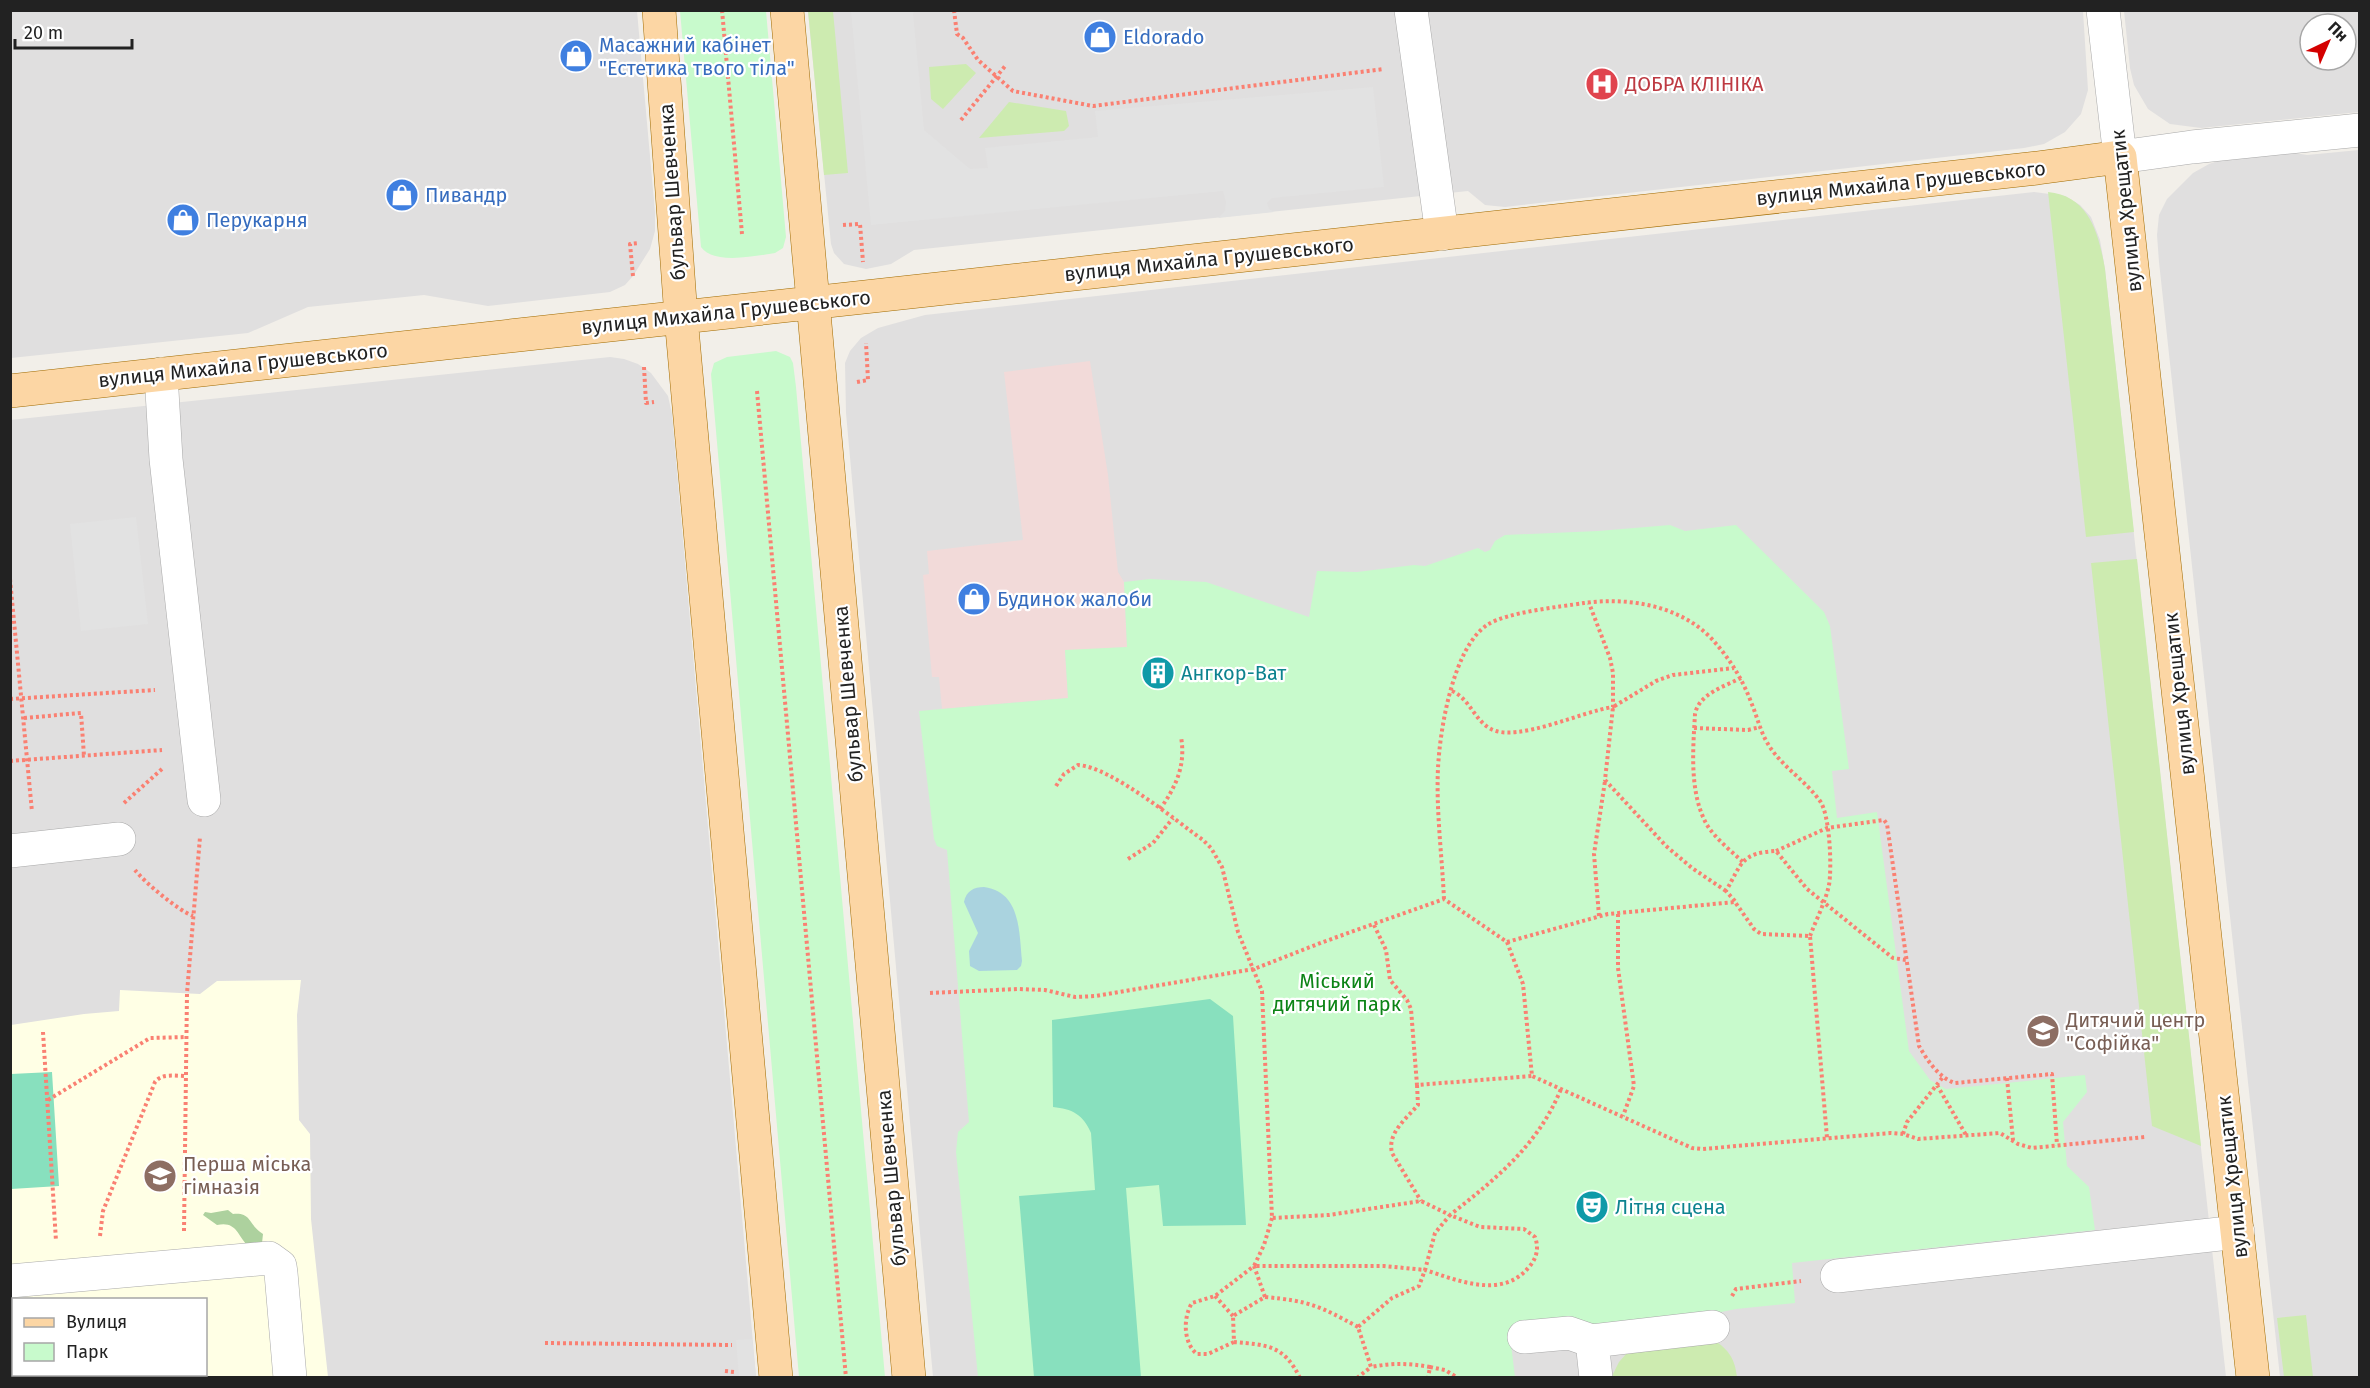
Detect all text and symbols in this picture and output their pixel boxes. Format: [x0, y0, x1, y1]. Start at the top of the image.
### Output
scale bar [15, 12, 132, 50]
north arrow [2298, 12, 2358, 72]
text: Пн [2324, 18, 2352, 45]
shop icon: Eldorado [1082, 19, 1118, 55]
text: 20 m [24, 22, 63, 44]
place label: Eldorado [1123, 25, 1205, 49]
place label: Масажний кабінет "Естетика твого тіла" [599, 33, 795, 80]
shop icon: Масажний кабінет "Естетика твого тіла" [558, 38, 594, 74]
hospital icon: ДОБРА КЛІНІКА [1584, 66, 1620, 102]
place label: ДОБРА КЛІНІКА [1624, 72, 1764, 96]
street label: бульвар Шевченка [654, 103, 690, 281]
street label: вулиця Хрещатик [2105, 128, 2146, 294]
street label: вулиця Михайла Грушевського [1755, 156, 2047, 210]
shop icon: Пивандр [384, 177, 420, 213]
place label: Пивандр [425, 183, 507, 207]
shop icon: Перукарня [165, 202, 201, 238]
place label: Перукарня [206, 208, 308, 232]
street label: вулиця Михайла Грушевського [1063, 232, 1355, 286]
street label: вулиця Михайла Грушевського [580, 285, 872, 339]
street label: вулиця Михайла Грушевського [97, 338, 389, 392]
shop icon: Будинок жалоби [956, 581, 992, 617]
place label: Будинок жалоби [997, 587, 1152, 611]
street label: бульвар Шевченка [828, 605, 868, 783]
street label: вулиця Хрещатик [2158, 611, 2199, 777]
building icon: Ангкор-Ват [1140, 655, 1176, 691]
place label: Ангкор-Ват [1181, 661, 1287, 685]
park label: Міський дитячий парк [1273, 969, 1402, 1016]
place label: Дитячий центр "Софійка" [2065, 1008, 2205, 1055]
school or university icon: Дитячий центр "Софійка" [2025, 1013, 2061, 1049]
street label: бульвар Шевченка [871, 1089, 911, 1267]
street label: вулиця Хрещатик [2211, 1094, 2252, 1260]
place label: Перша міська гімназія [183, 1152, 311, 1199]
school or university icon: Перша міська гімназія [142, 1158, 178, 1194]
theatre icon: Літня сцена [1574, 1189, 1610, 1225]
place label: Літня сцена [1615, 1195, 1726, 1219]
legend [12, 1298, 207, 1376]
text: Вулиця [66, 1311, 127, 1333]
text: Парк [66, 1341, 109, 1363]

